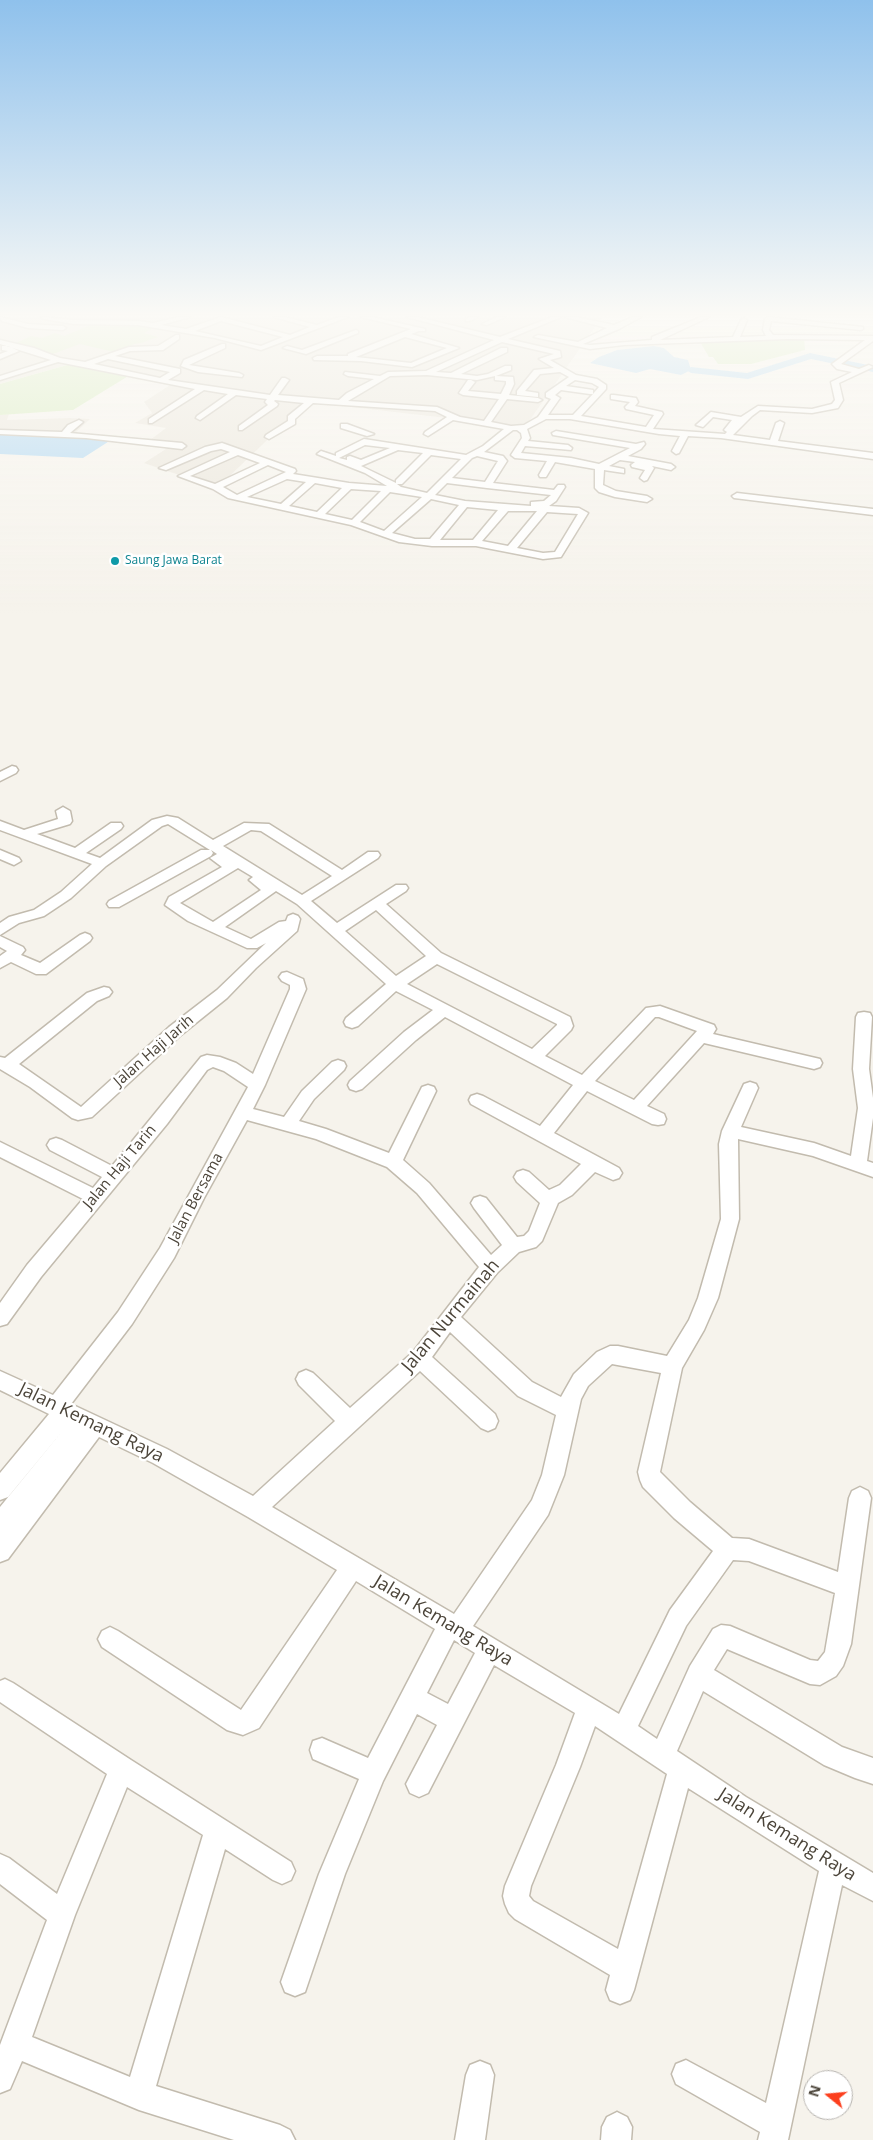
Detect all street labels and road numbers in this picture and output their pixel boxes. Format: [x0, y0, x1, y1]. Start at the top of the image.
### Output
street label: Jalan Haji Jarih [110, 1011, 198, 1091]
street label: Jalan Haji Tarin [80, 1121, 160, 1213]
street label: Jalan Bersama [165, 1150, 227, 1246]
street label: Jalan Nurmainah [398, 1255, 504, 1377]
street label: Jalan Kemang Raya [15, 1379, 167, 1467]
street label: Jalan Kemang Raya [370, 1571, 516, 1671]
street label: Jalan Kemang Raya [714, 1784, 860, 1886]

